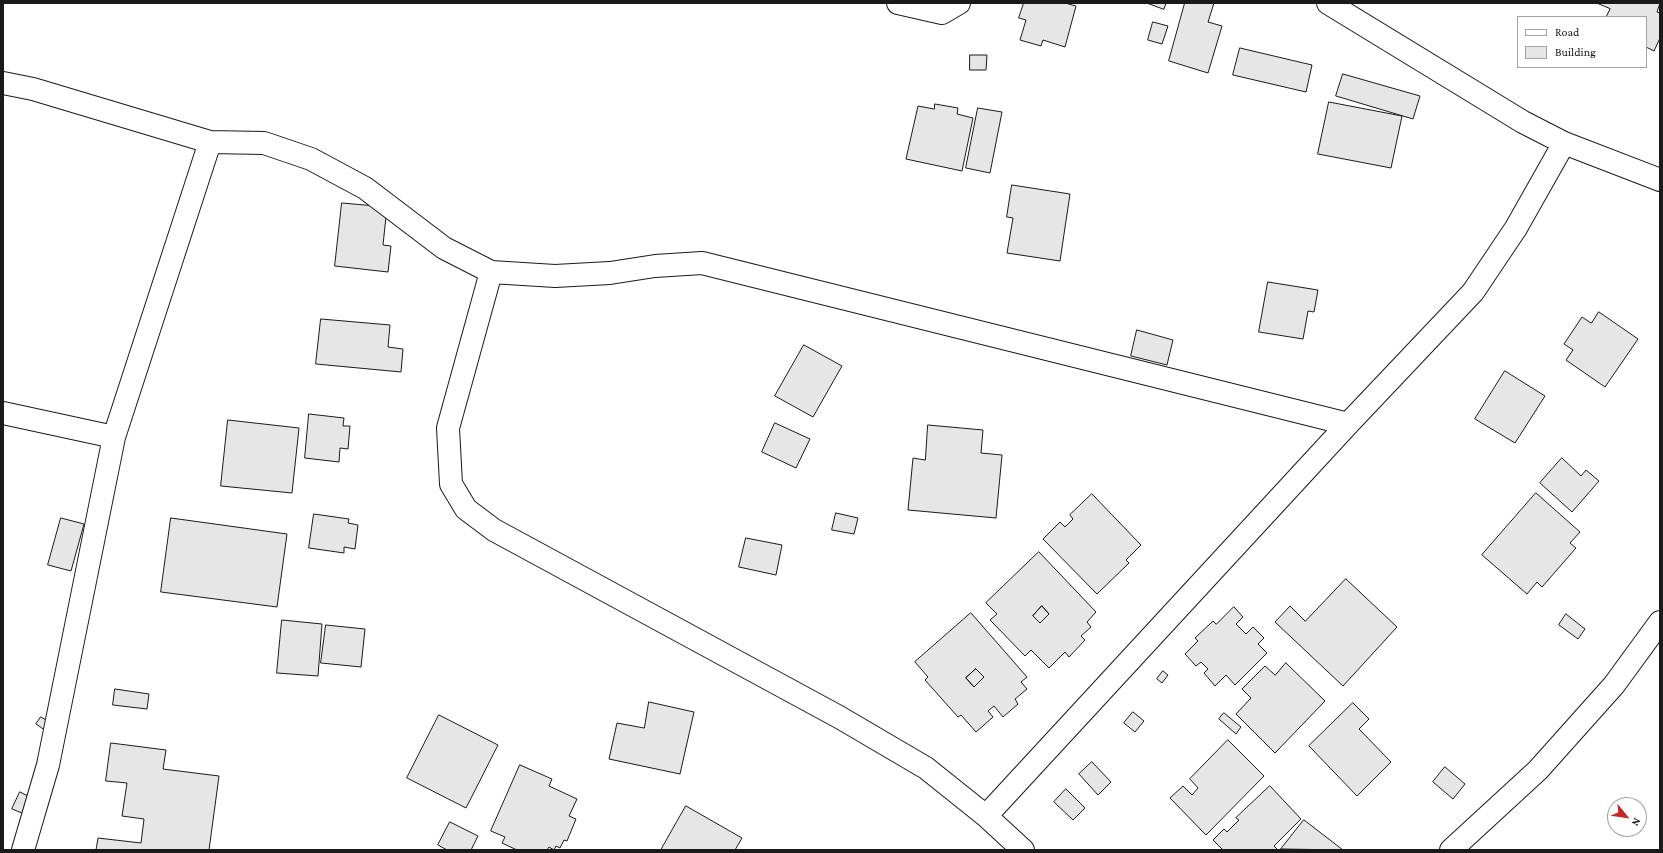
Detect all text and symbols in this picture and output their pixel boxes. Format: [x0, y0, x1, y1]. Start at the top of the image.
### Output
legend [1517, 16, 1647, 68]
text: Road [1555, 25, 1579, 39]
text: Building [1555, 45, 1596, 59]
north arrow [1607, 797, 1647, 837]
text: N [1630, 816, 1644, 829]

